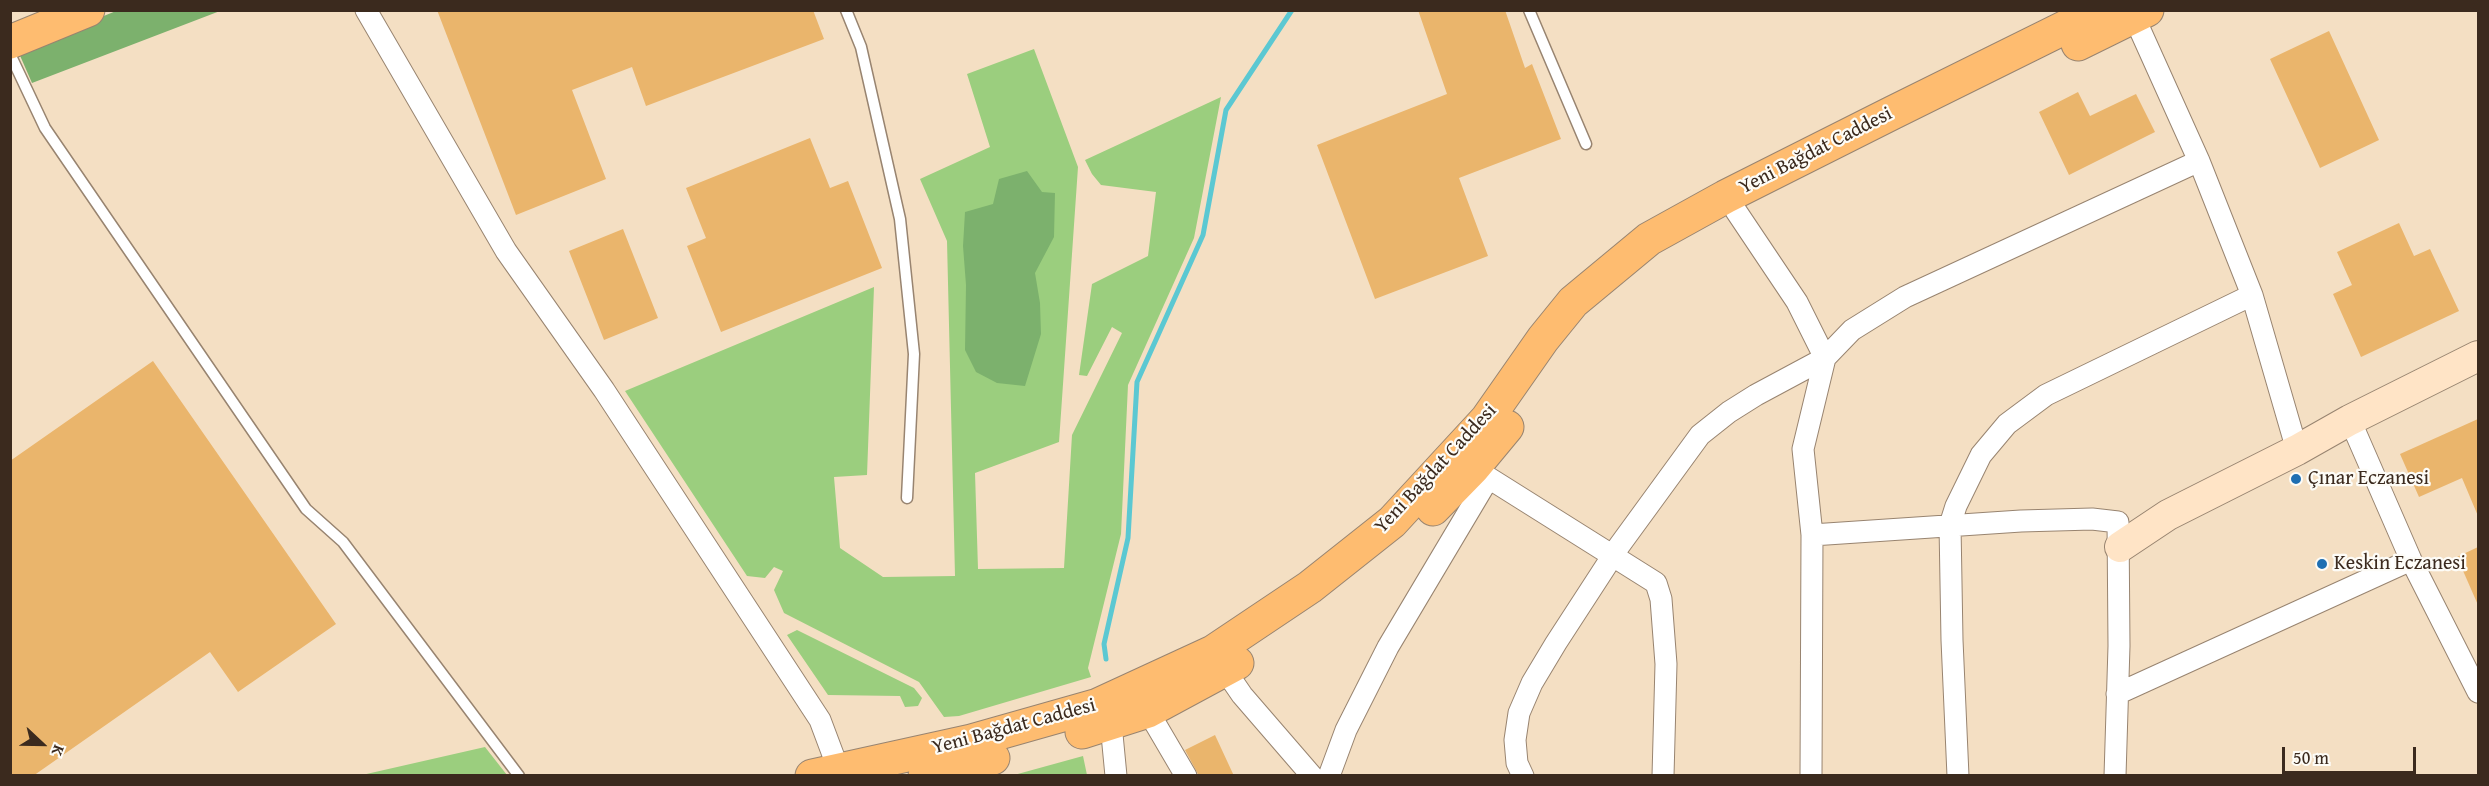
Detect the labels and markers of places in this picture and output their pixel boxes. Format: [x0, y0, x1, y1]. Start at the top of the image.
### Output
place label: Çınar Eczanesi [2308, 467, 2429, 491]
marker: Çınar Eczanesi [2289, 472, 2303, 486]
place label: Keskin Eczanesi [2334, 552, 2466, 576]
marker: Keskin Eczanesi [2315, 557, 2329, 571]

